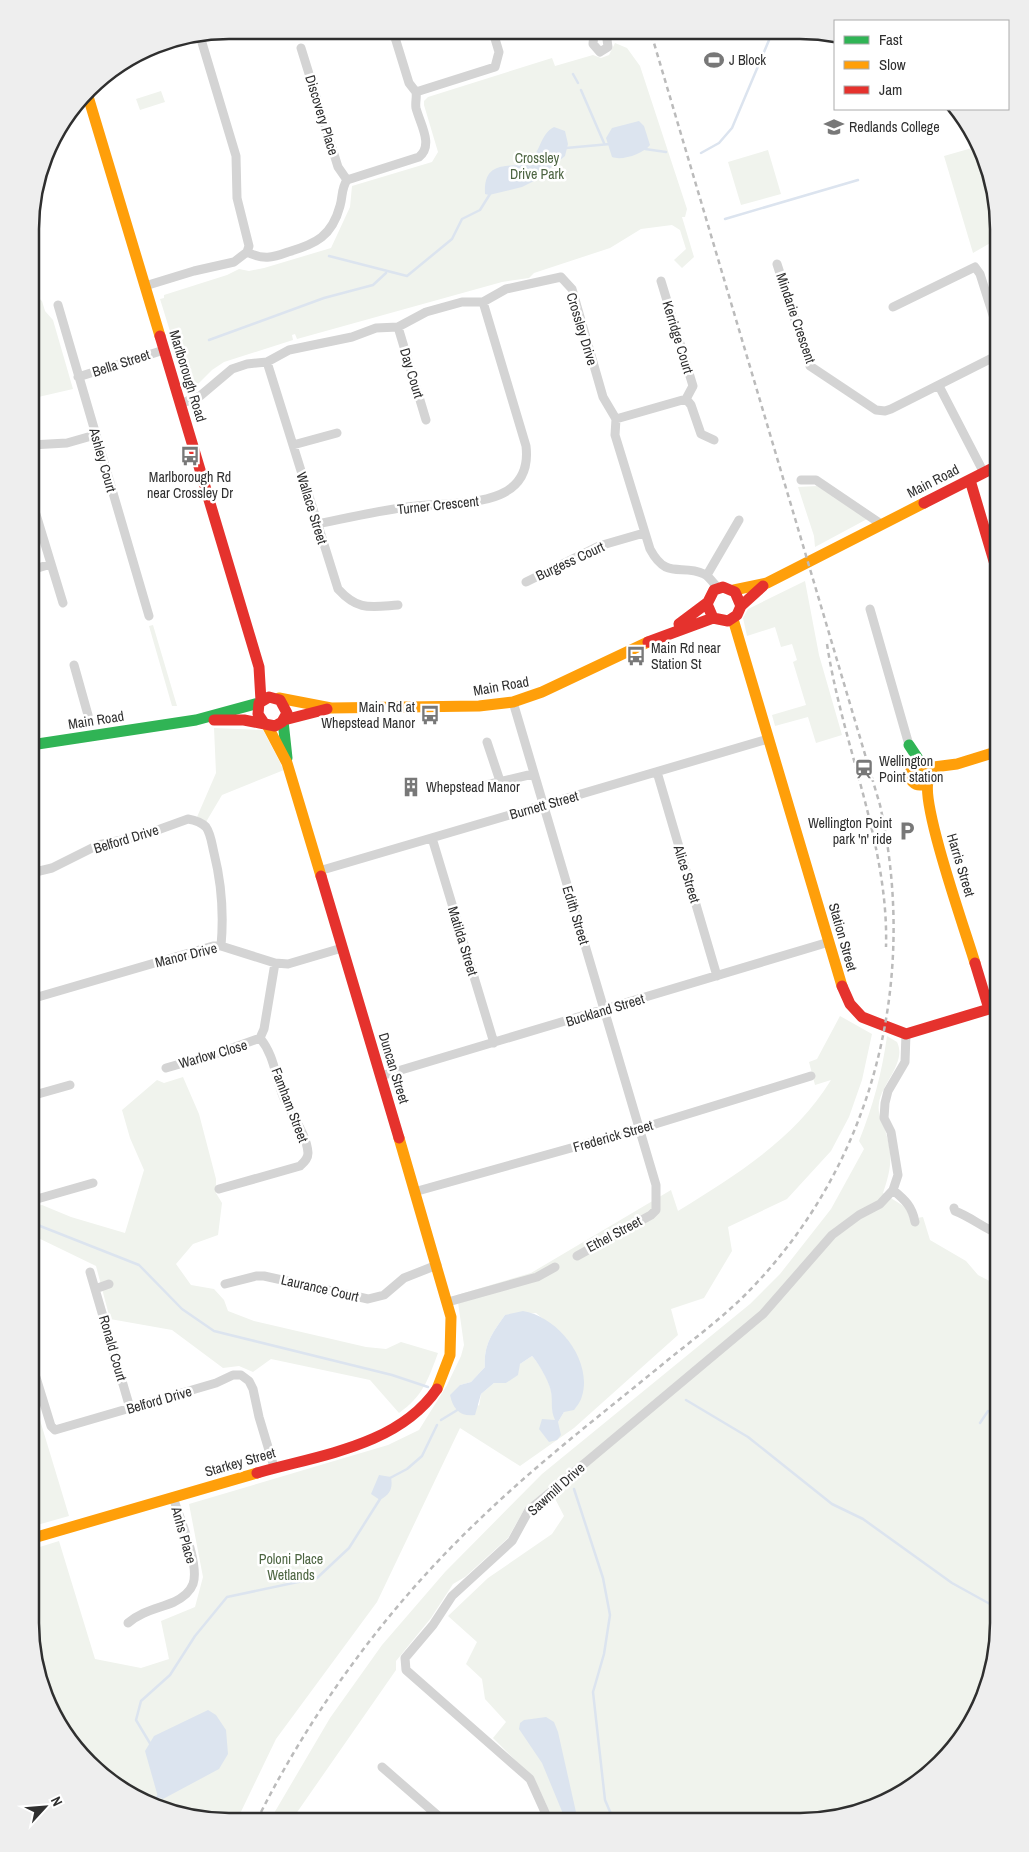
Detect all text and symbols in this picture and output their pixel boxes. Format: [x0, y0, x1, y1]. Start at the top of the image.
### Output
legend [834, 20, 1009, 110]
text: Fast [879, 29, 903, 50]
sports icon: J Block [703, 49, 725, 71]
place label: J Block [729, 51, 766, 69]
text: Slow [879, 54, 906, 75]
street label: Discovery Place [301, 73, 343, 157]
text: Jam [879, 79, 902, 100]
school or university icon: Redlands College [823, 116, 845, 138]
place label: Redlands College [849, 118, 940, 136]
park label: Crossley Drive Park [510, 149, 564, 183]
street label: Mindarie Crescent [772, 270, 820, 366]
street label: Crossley Drive [562, 290, 602, 368]
street label: Kerridge Court [658, 298, 698, 376]
street label: Marlborough Road [165, 328, 211, 424]
street label: Bella Street [90, 345, 152, 381]
street label: Day Court [396, 346, 428, 400]
street label: Ashley Court [85, 425, 121, 494]
bus stop icon: Marlborough Rd near Crossley Dr [179, 445, 201, 467]
street label: Main Road [904, 460, 962, 502]
place label: Marlborough Rd near Crossley Dr [147, 468, 233, 502]
street label: Wallace Street [293, 470, 331, 546]
street label: Turner Crescent [396, 492, 480, 518]
street label: Burgess Court [533, 537, 607, 585]
place label: Main Rd near Station St [651, 639, 721, 673]
bus stop icon: Main Rd near Station St [625, 645, 647, 667]
street label: Main Road [472, 672, 530, 700]
place label: Main Rd at Whepstead Manor [321, 698, 415, 732]
bus stop icon: Main Rd at Whepstead Manor [419, 704, 441, 726]
street label: Main Road [67, 707, 125, 733]
place label: Wellington Point station [879, 752, 943, 786]
station icon: Wellington Point station [853, 758, 875, 780]
building icon: Whepstead Manor [400, 776, 422, 798]
place label: Whepstead Manor [426, 778, 520, 796]
street label: Burnett Street [507, 787, 581, 823]
place label: Wellington Point park 'n' ride [808, 814, 892, 848]
parking icon: Wellington Point park 'n' ride [896, 820, 918, 842]
street label: Belford Drive [91, 821, 161, 857]
street label: Harris Street [943, 831, 979, 899]
street label: Alice Street [669, 842, 704, 905]
street label: Edith Street [559, 883, 593, 947]
street label: Station Street [825, 901, 861, 973]
street label: Matilda Street [444, 904, 482, 978]
street label: Manor Drive [153, 939, 219, 971]
street label: Buckland Street [564, 990, 646, 1030]
street label: Duncan Street [375, 1030, 413, 1106]
street label: Warlow Close [177, 1036, 249, 1072]
street label: Famham Street [268, 1065, 312, 1145]
street label: Frederick Street [571, 1116, 655, 1156]
street label: Ethel Street [583, 1212, 645, 1256]
street label: Laurance Court [279, 1270, 361, 1306]
street label: Ronald Court [95, 1313, 131, 1383]
street label: Belford Drive [124, 1382, 194, 1418]
street label: Starkey Street [203, 1443, 277, 1481]
street label: Sawmill Drive [524, 1459, 588, 1519]
street label: Anhs Place [167, 1504, 201, 1565]
park label: Poloni Place Wetlands [259, 1550, 323, 1584]
north arrow [20, 1782, 70, 1832]
text: N [47, 1794, 67, 1809]

